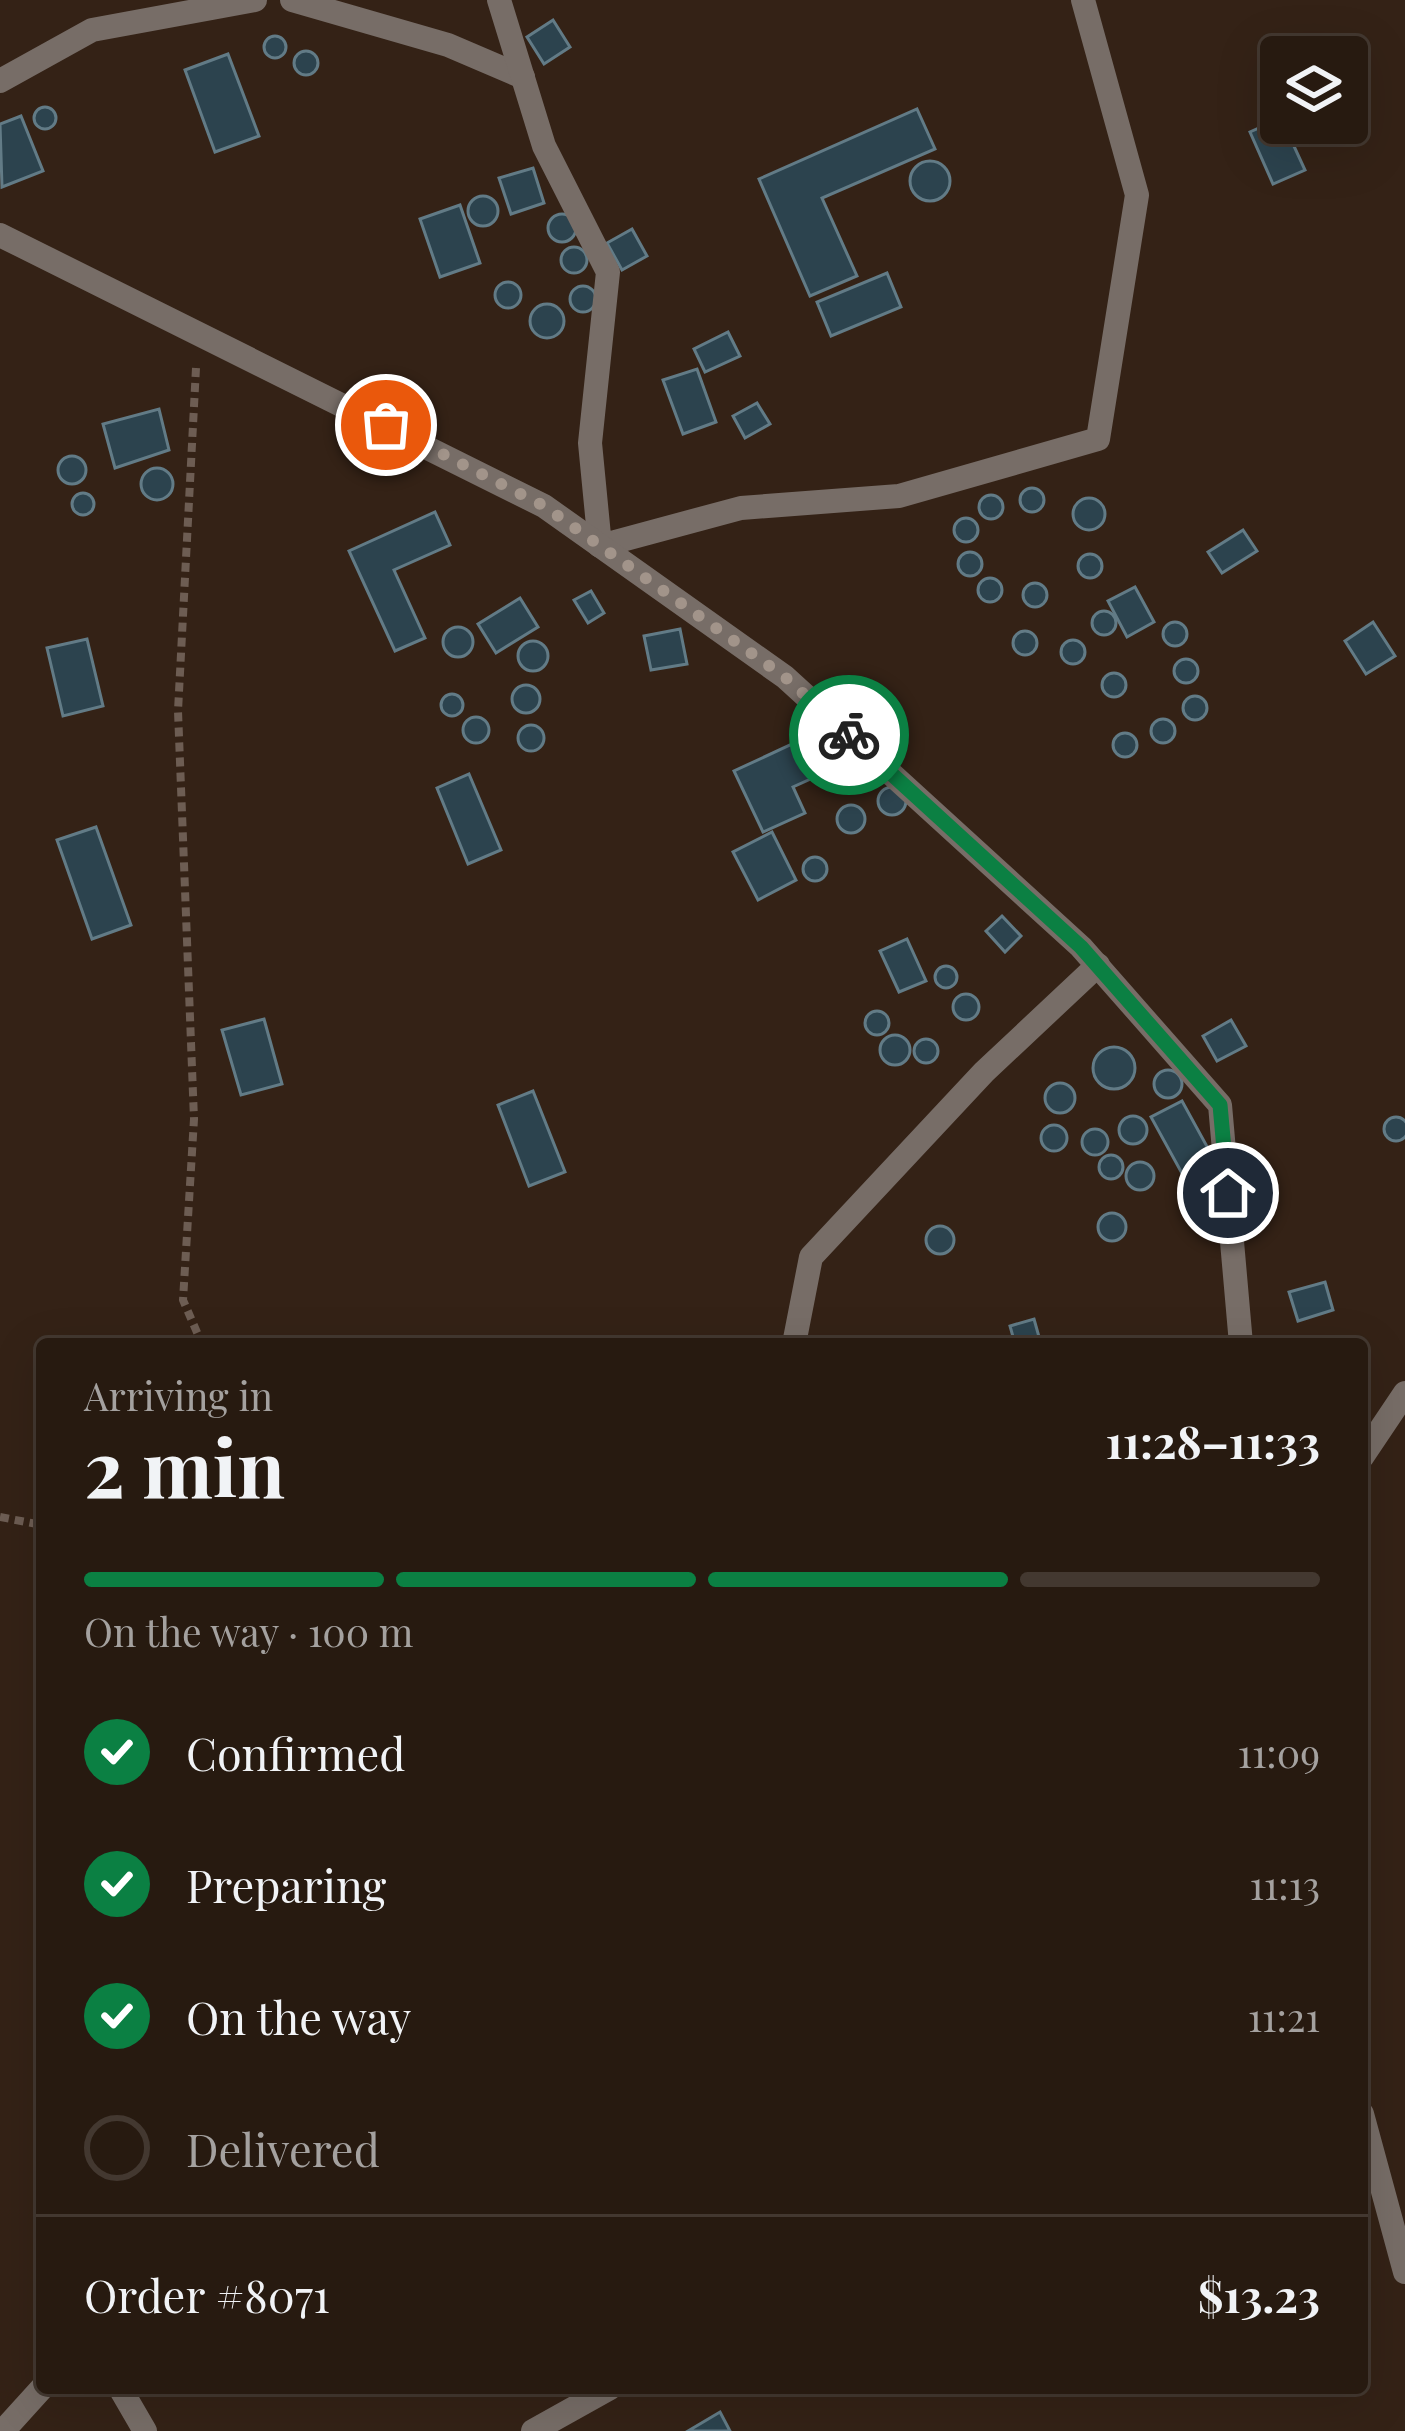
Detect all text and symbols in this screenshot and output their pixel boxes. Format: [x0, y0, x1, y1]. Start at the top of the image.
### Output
map controls [1260, 36, 1368, 144]
button: layers [1260, 36, 1368, 144]
pin [335, 374, 437, 476]
icon: bag [353, 392, 419, 458]
courier [789, 675, 909, 795]
icon: bike [816, 702, 882, 768]
pin [1177, 1142, 1279, 1244]
icon: home [1195, 1160, 1261, 1226]
text: Arriving in [84, 1369, 273, 1421]
text: 11:28–11:33 [1106, 1410, 1320, 1470]
text: 2 min [84, 1414, 285, 1518]
text: On the way · 100 m [84, 1605, 413, 1657]
icon: check [84, 1719, 150, 1785]
text: Confirmed [186, 1722, 405, 1782]
text: 11:09 [1238, 1726, 1320, 1778]
icon: check [84, 1851, 150, 1917]
text: Preparing [186, 1854, 386, 1914]
text: 11:13 [1249, 1858, 1320, 1910]
icon: check [84, 1983, 150, 2049]
text: On the way [186, 1986, 411, 2046]
text: 11:21 [1248, 1990, 1320, 2042]
text: Delivered [186, 2118, 380, 2178]
text: Order #8071 [84, 2264, 330, 2324]
text: $13.23 [1198, 2264, 1320, 2324]

